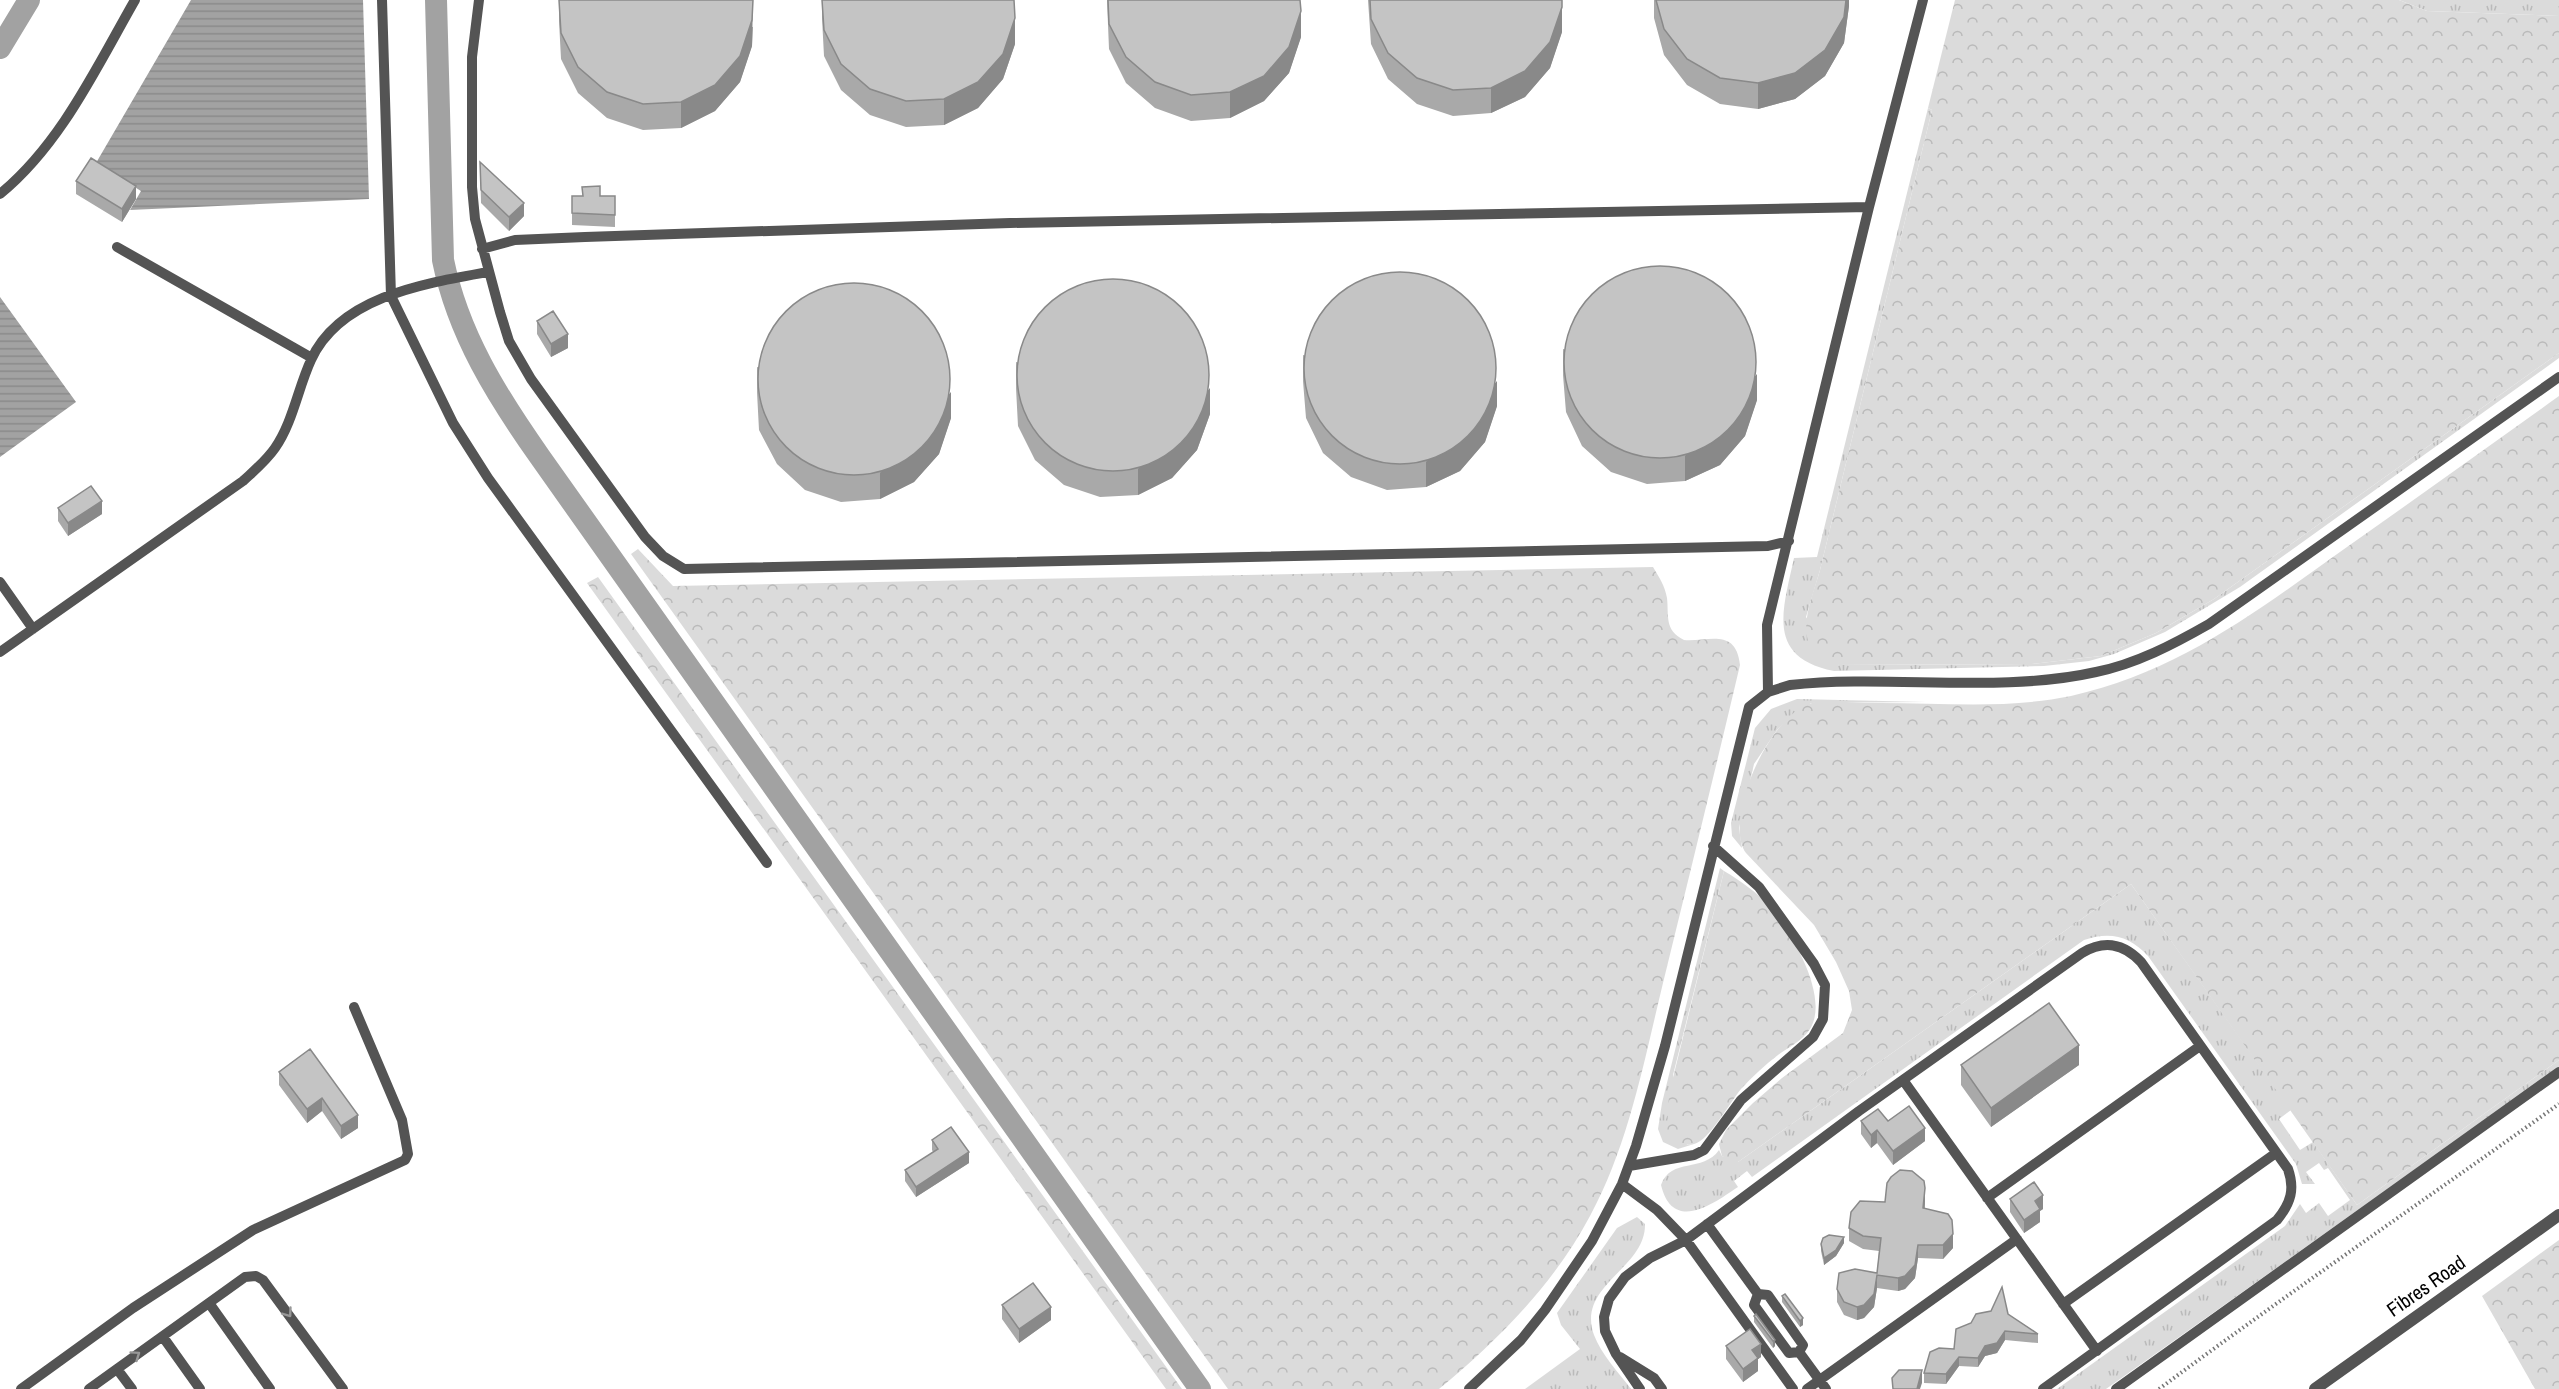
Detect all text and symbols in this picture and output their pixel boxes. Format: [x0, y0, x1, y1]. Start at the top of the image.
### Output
street label: Fibres Road [2381, 1249, 2470, 1323]
one-way arrow [281, 1307, 292, 1318]
one-way arrow [130, 1351, 141, 1362]

